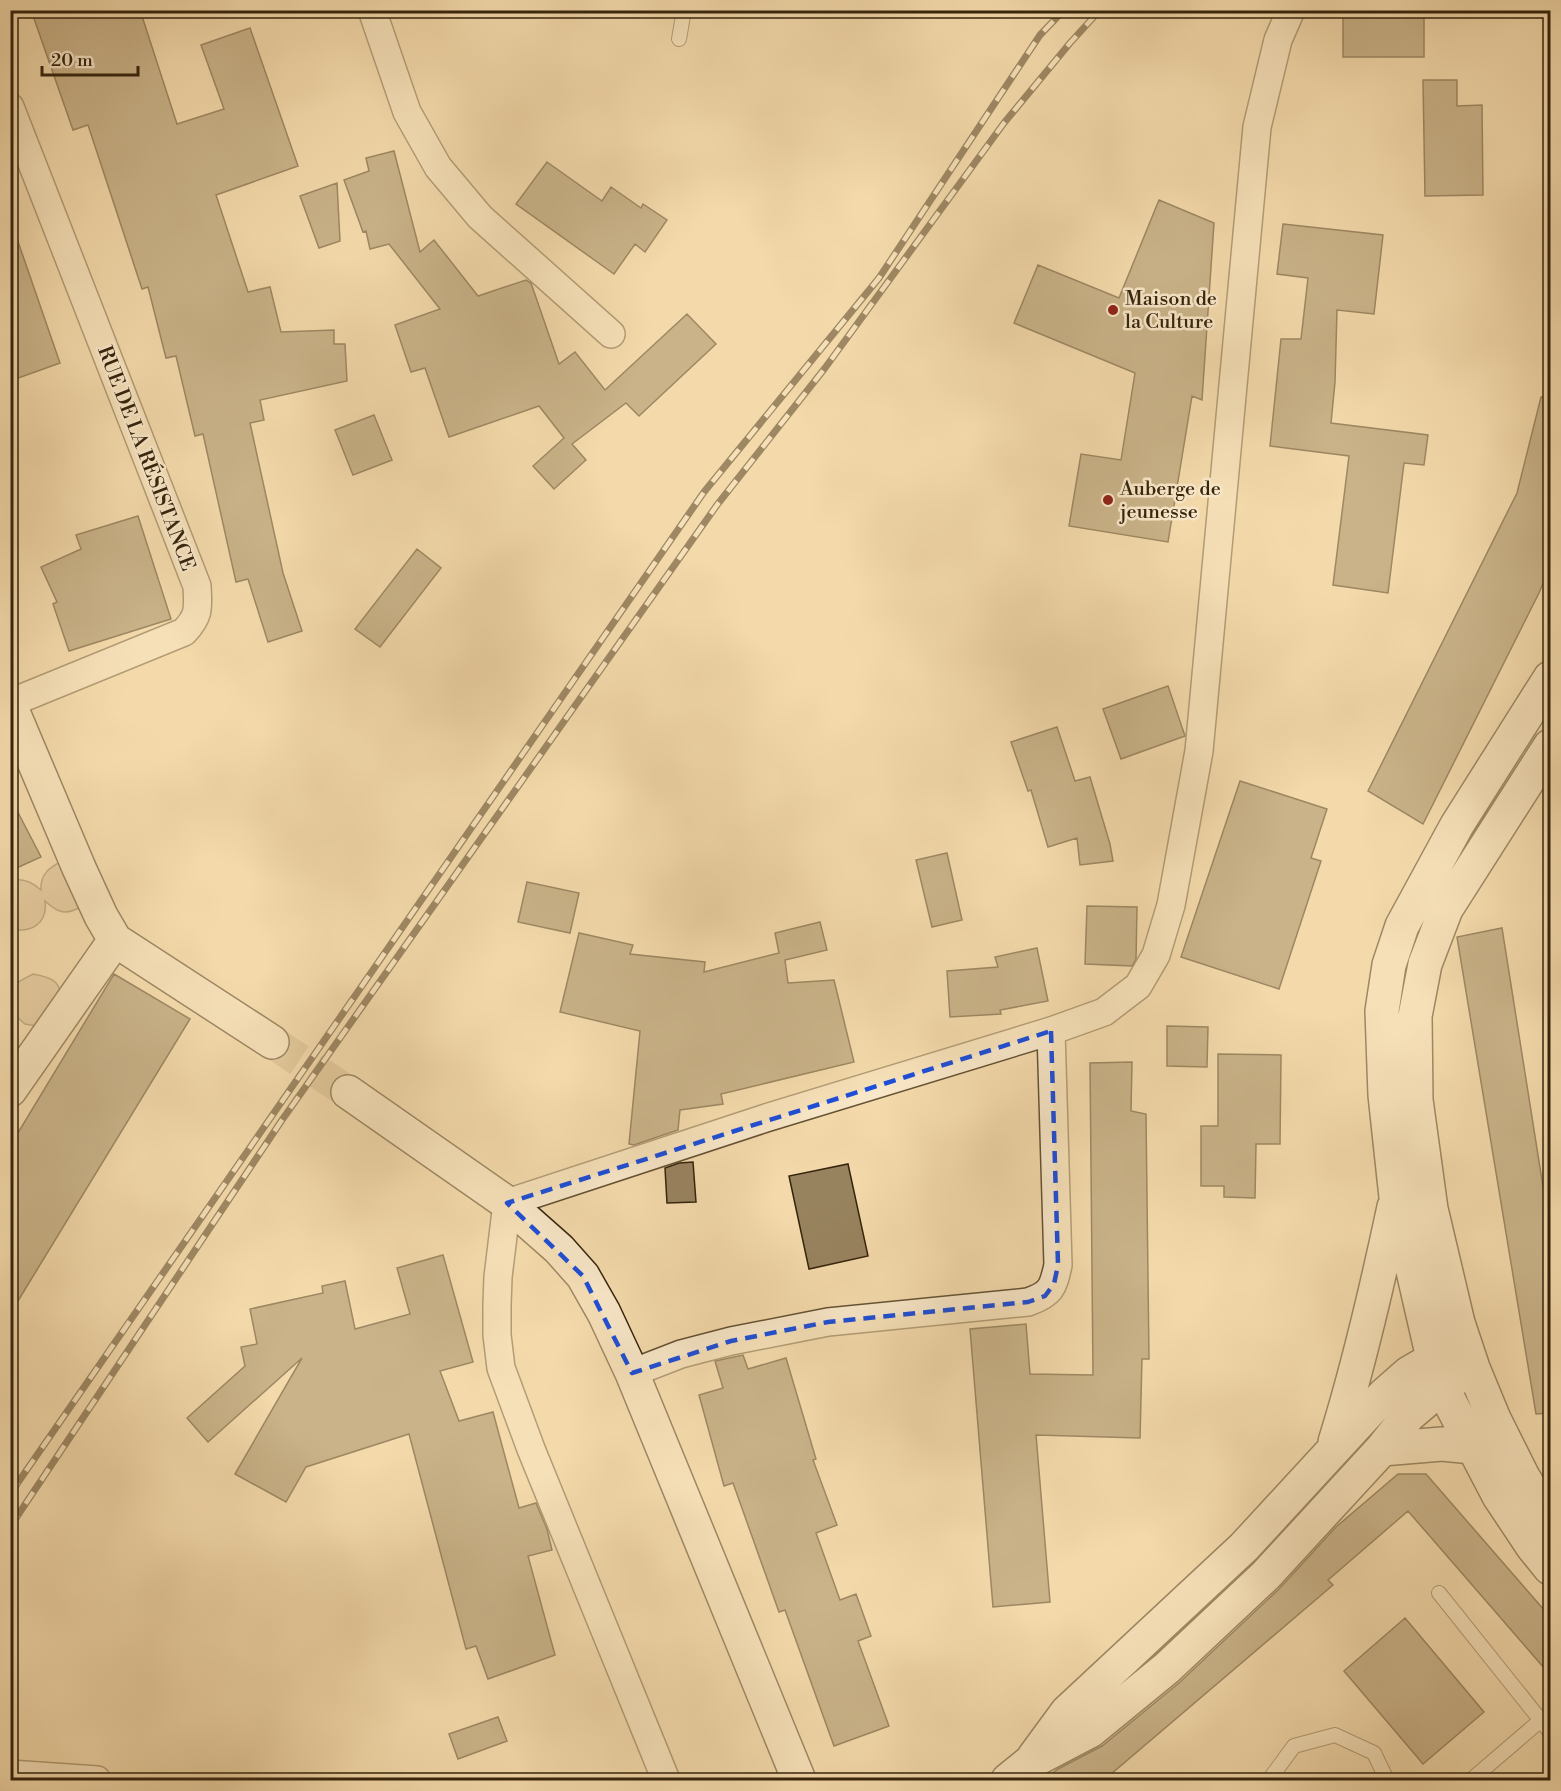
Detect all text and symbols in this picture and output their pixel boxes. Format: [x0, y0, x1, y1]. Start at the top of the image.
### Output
scale bar [42, 39, 138, 77]
text: 20 m [51, 49, 93, 72]
place label: Maison de la Culture [1125, 287, 1217, 335]
marker: Maison de la Culture [1106, 303, 1120, 317]
street label: RUE DE LA RÉSISTANCE [91, 342, 201, 575]
place label: Auberge de jeunesse [1119, 477, 1221, 525]
marker: Auberge de jeunesse [1101, 493, 1115, 507]

